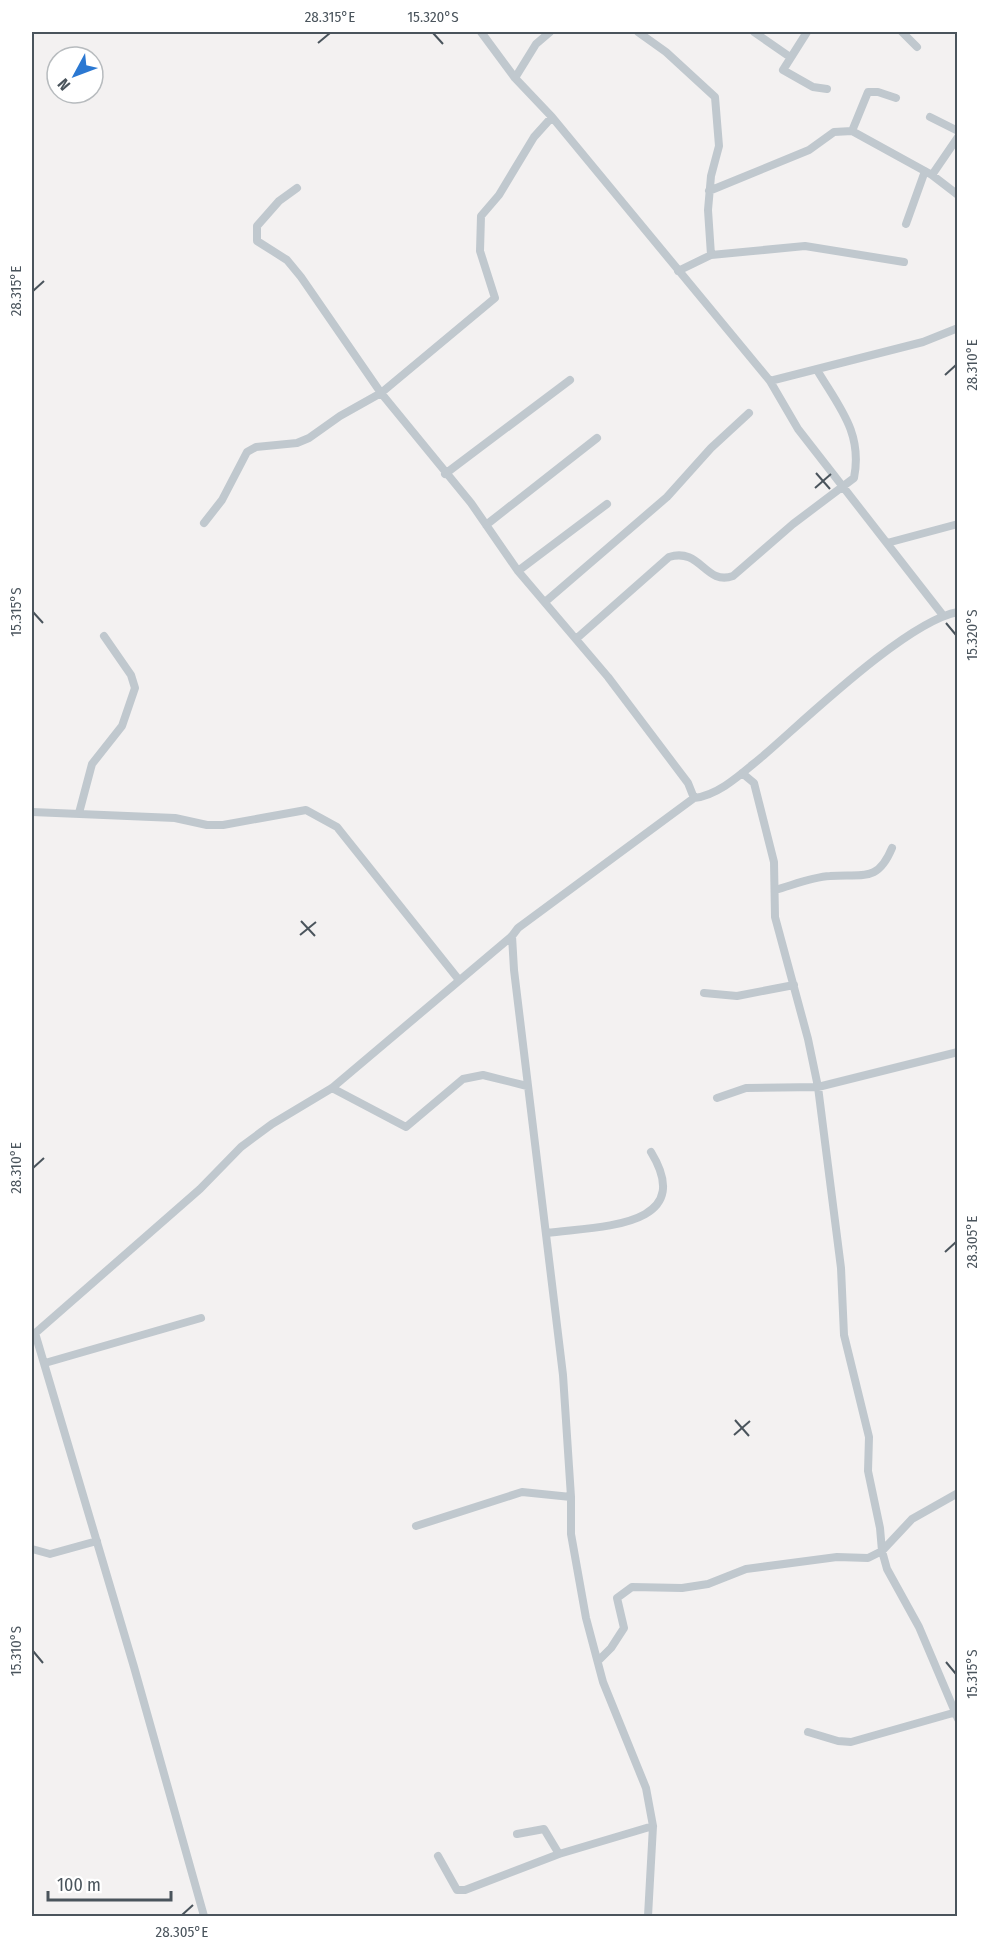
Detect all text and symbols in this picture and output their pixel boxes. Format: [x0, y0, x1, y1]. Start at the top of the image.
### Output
text: 28.315°E [305, 8, 355, 26]
text: 15.320°S [407, 8, 459, 26]
north arrow [45, 45, 105, 105]
text: N [54, 75, 74, 94]
text: 28.315°E [7, 266, 25, 316]
text: 28.310°E [963, 339, 981, 391]
text: 15.315°S [7, 587, 25, 637]
text: 15.320°S [963, 609, 981, 661]
text: 28.310°E [7, 1142, 25, 1194]
text: 28.305°E [963, 1216, 981, 1268]
text: 15.310°S [7, 1626, 25, 1676]
text: 15.315°S [963, 1649, 981, 1699]
scale bar [48, 1864, 171, 1902]
text: 100 m [57, 1874, 101, 1896]
text: 28.305°E [156, 1923, 208, 1941]

